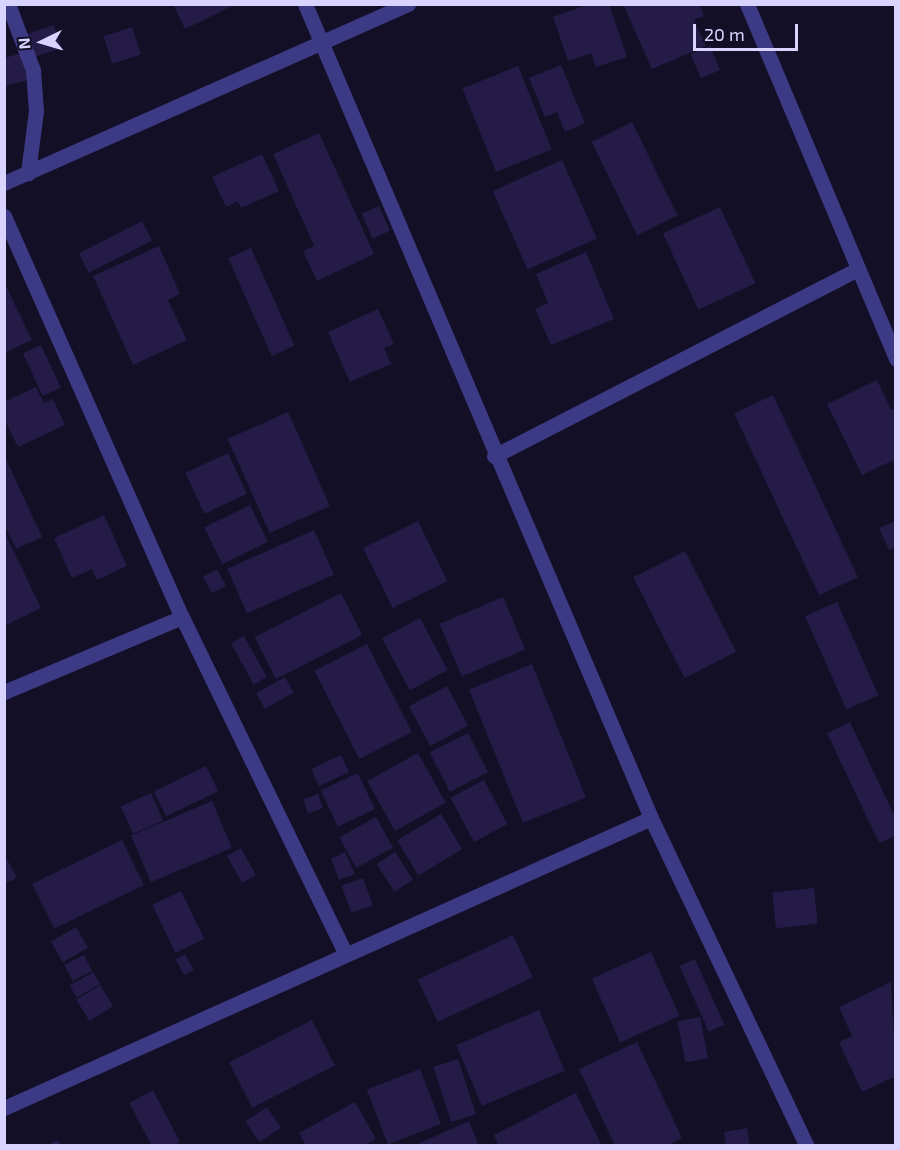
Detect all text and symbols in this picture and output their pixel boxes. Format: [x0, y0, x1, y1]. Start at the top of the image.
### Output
north arrow [12, 12, 72, 72]
scale bar [696, 12, 801, 50]
text: 20 m [704, 23, 745, 45]
text: N [14, 37, 34, 50]

